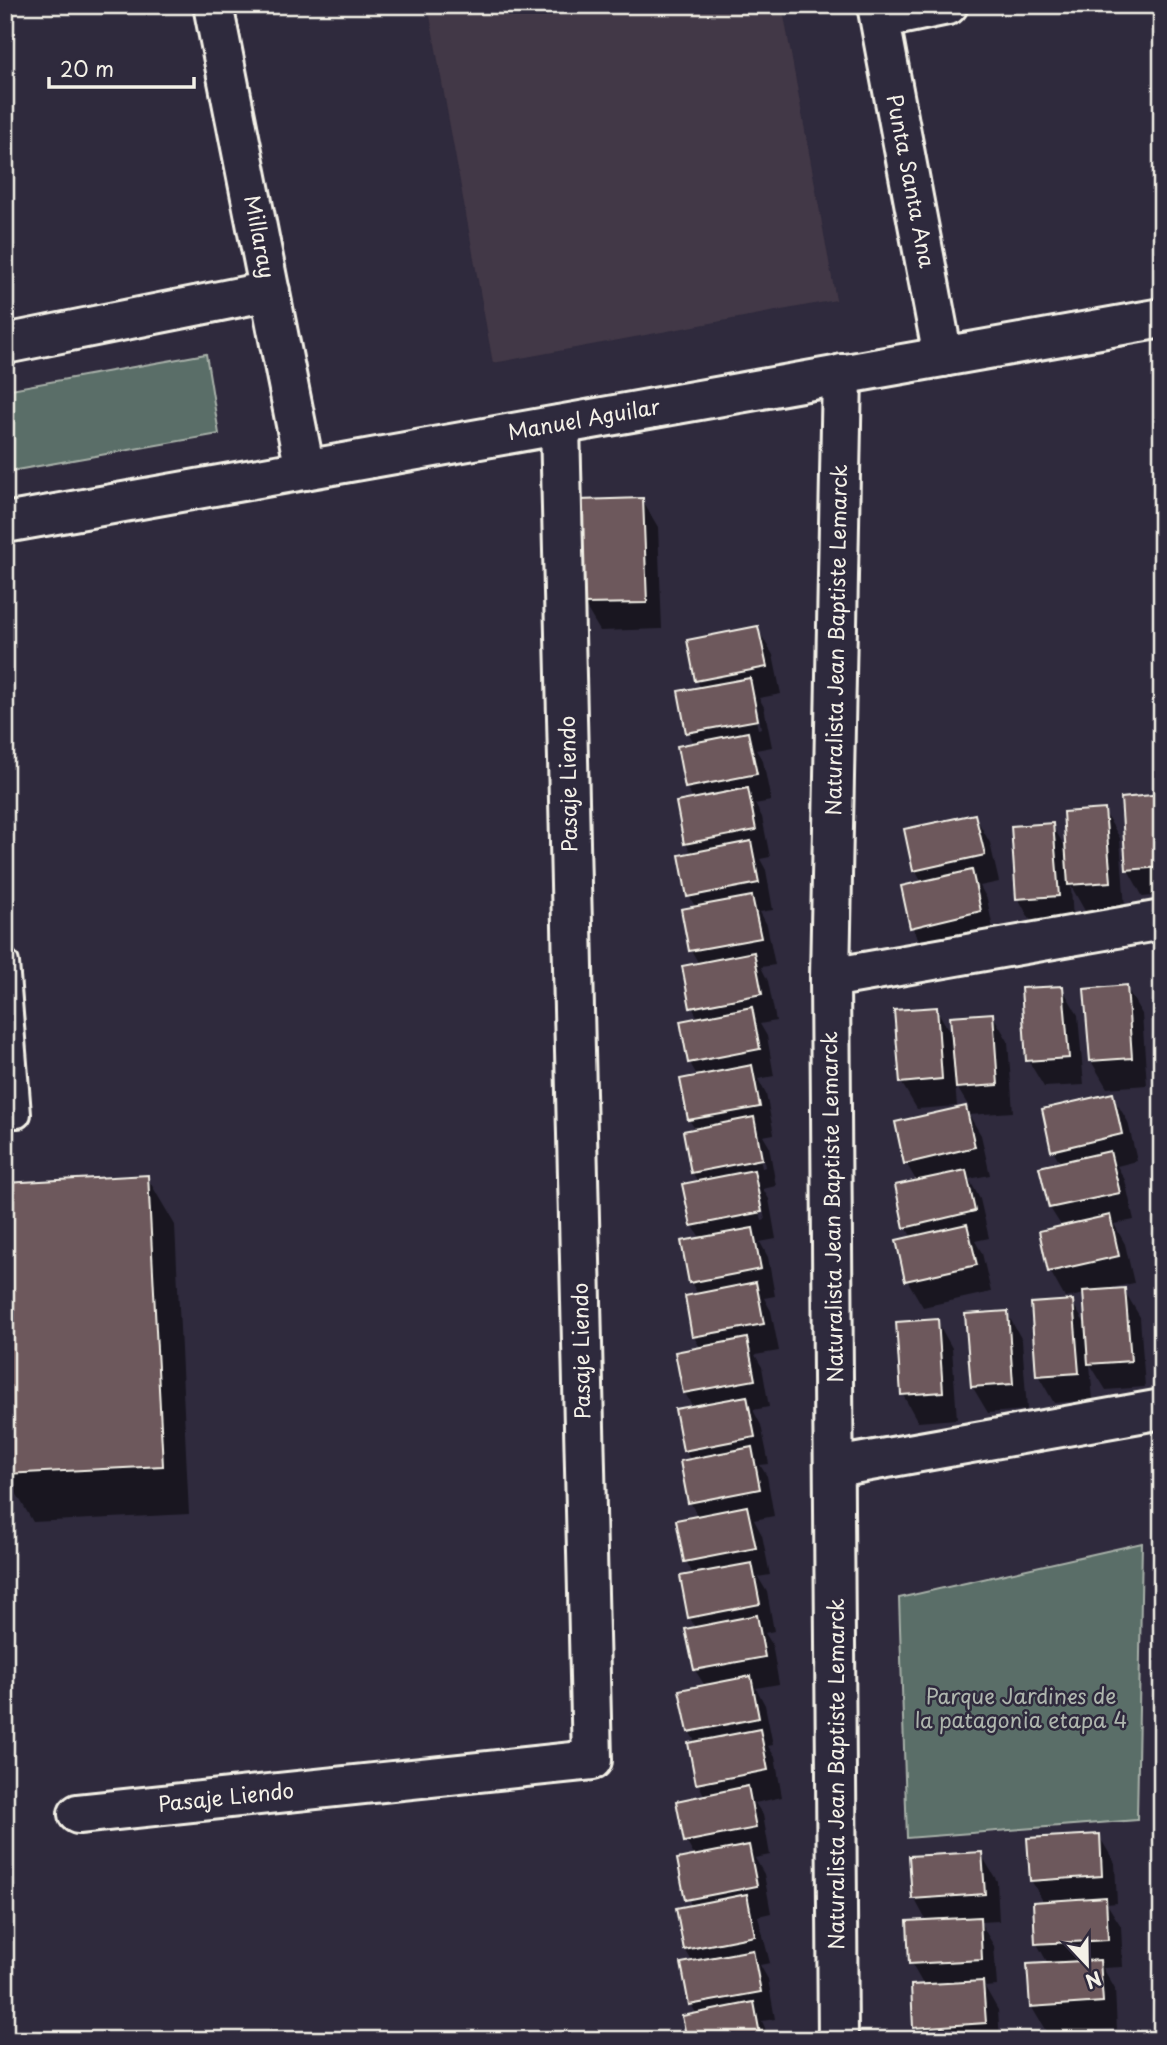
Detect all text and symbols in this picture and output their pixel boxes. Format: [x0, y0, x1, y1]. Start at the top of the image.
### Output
scale bar [49, 46, 194, 90]
text: 20 m [60, 52, 114, 84]
street label: Punta Santa Ana [879, 91, 944, 270]
street label: Millaray [237, 192, 285, 281]
street label: Manuel Aguilar [505, 389, 663, 447]
street label: Naturalista Jean Baptiste Lemarck [816, 464, 854, 816]
street label: Pasaje Liendo [550, 716, 584, 853]
street label: Naturalista Jean Baptiste Lemarck [812, 1031, 850, 1383]
street label: Pasaje Liendo [563, 1283, 597, 1420]
street label: Naturalista Jean Baptiste Lemarck [819, 1598, 851, 1950]
park label: Parque Jardines de la patagonia etapa 4 [915, 1679, 1127, 1735]
street label: Pasaje Liendo [156, 1773, 295, 1819]
north arrow [1052, 1930, 1122, 2000]
text: N [1082, 1965, 1106, 1996]

